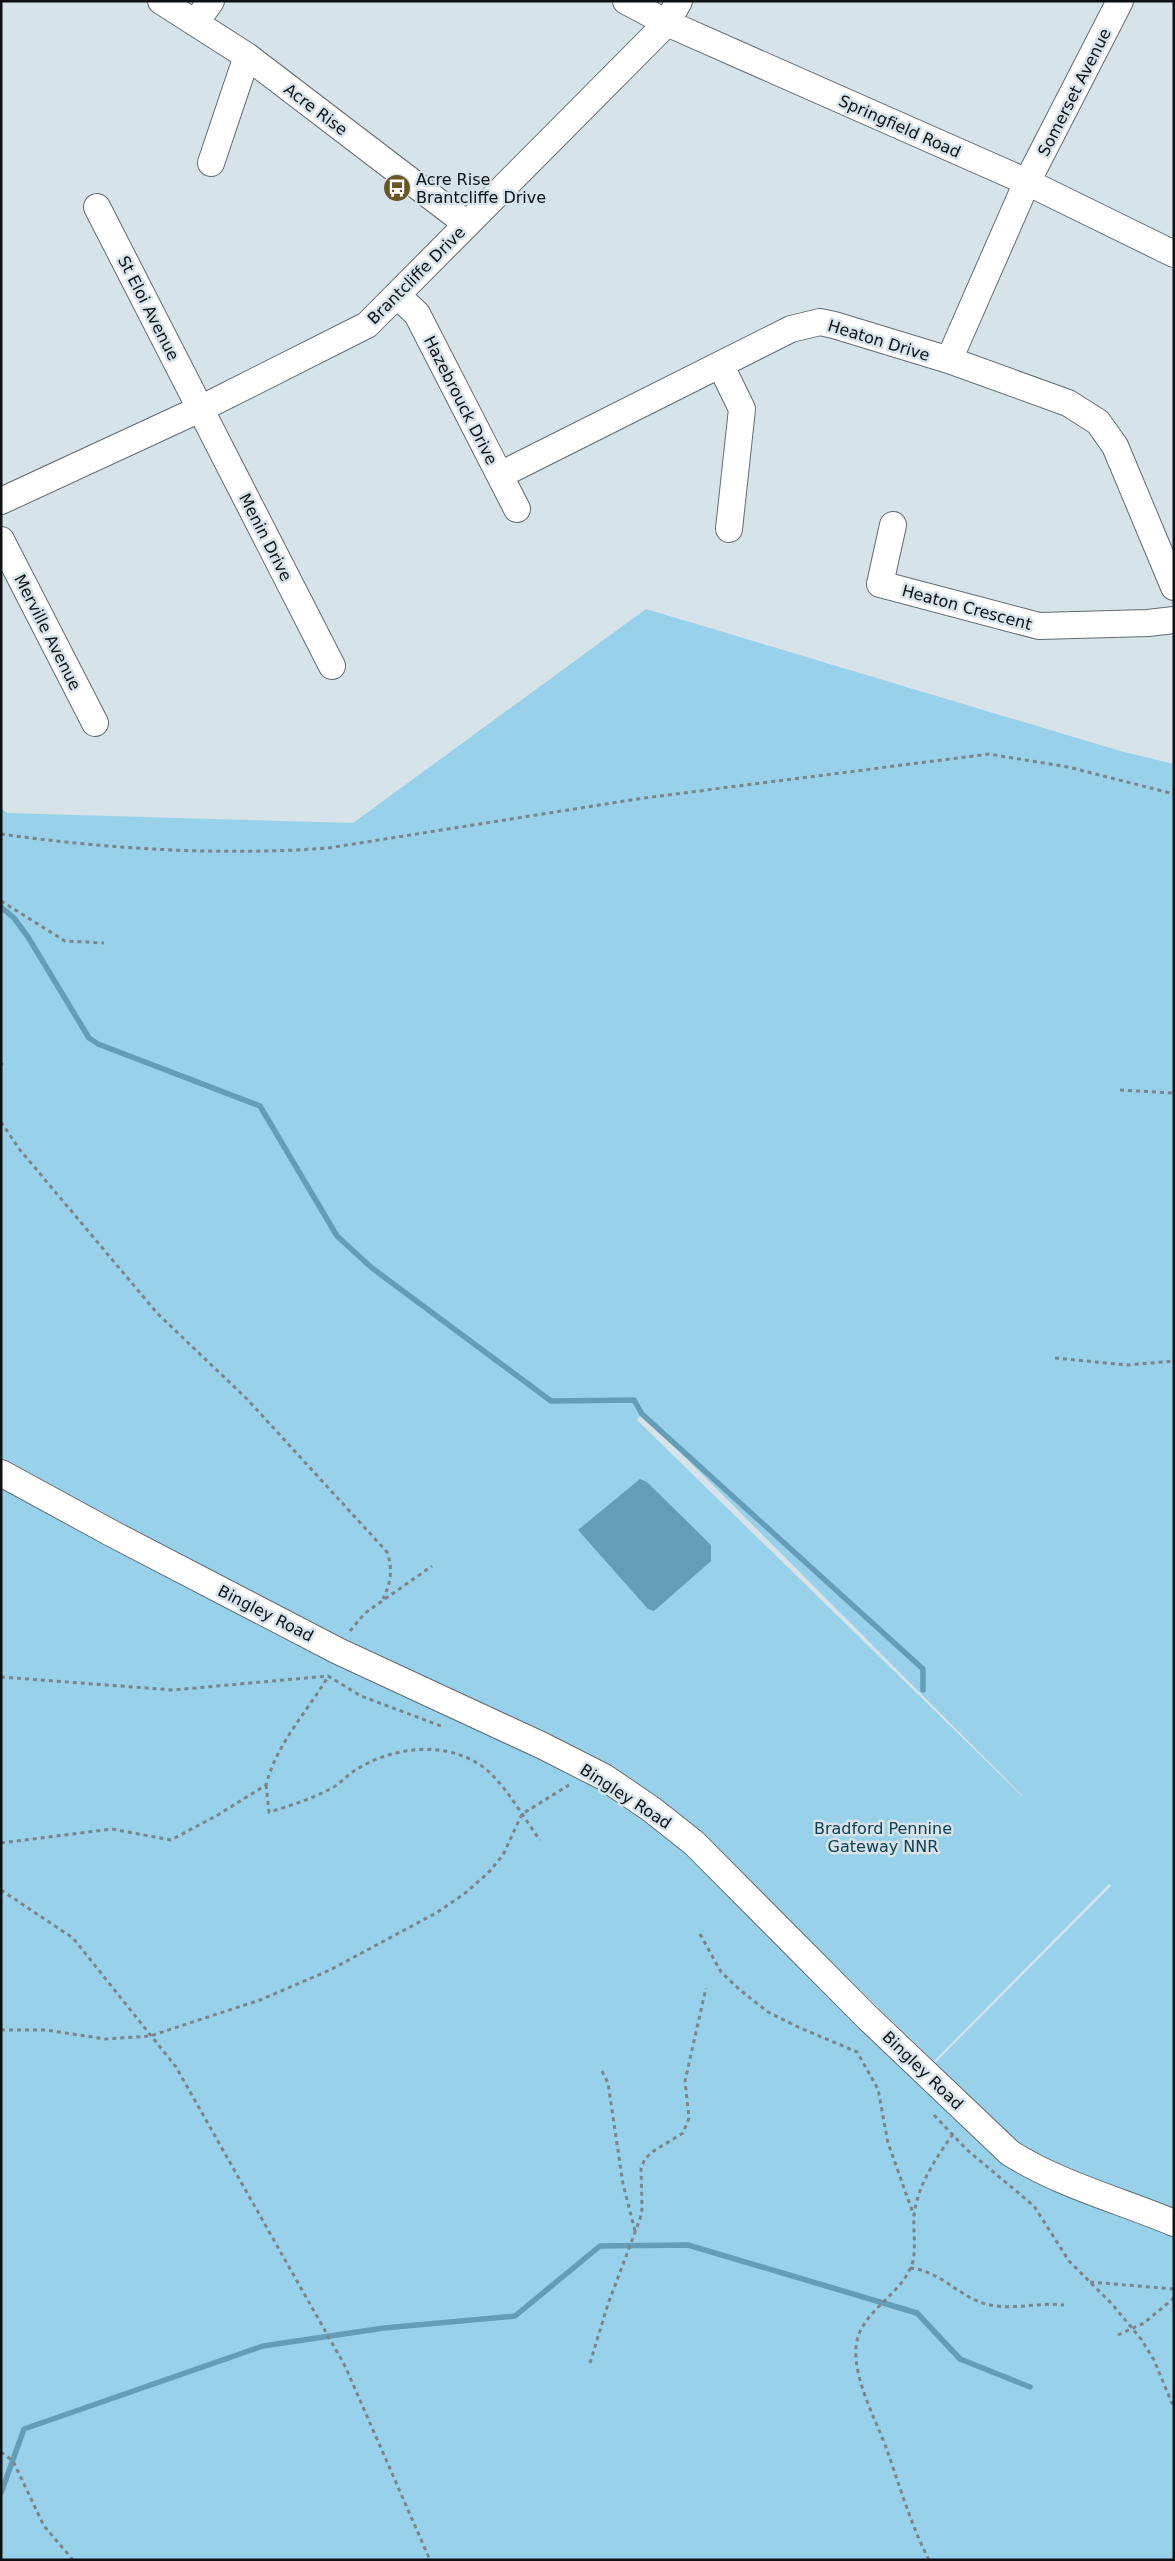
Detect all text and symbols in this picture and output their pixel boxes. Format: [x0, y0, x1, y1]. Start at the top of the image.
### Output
street label: Somerset Avenue [1034, 25, 1115, 159]
street label: Acre Rise [280, 79, 351, 139]
street label: Springfield Road [836, 91, 964, 162]
place label: Acre Rise Brantcliffe Drive [416, 170, 546, 207]
bus stop icon: Acre Rise Brantcliffe Drive [382, 173, 412, 203]
street label: Brantcliffe Drive [364, 223, 469, 328]
street label: St Eloi Avenue [114, 253, 183, 364]
street label: Heaton Drive [826, 316, 932, 365]
street label: Hazebrouck Drive [420, 333, 501, 468]
street label: Menin Drive [235, 490, 296, 584]
street label: Merville Avenue [10, 571, 85, 693]
street label: Heaton Crescent [900, 581, 1034, 634]
street label: Bingley Road [215, 1581, 317, 1646]
street label: Bingley Road [577, 1760, 675, 1833]
park label: Bradford Pennine Gateway NNR [814, 1819, 952, 1856]
street label: Bingley Road [878, 2027, 967, 2114]

